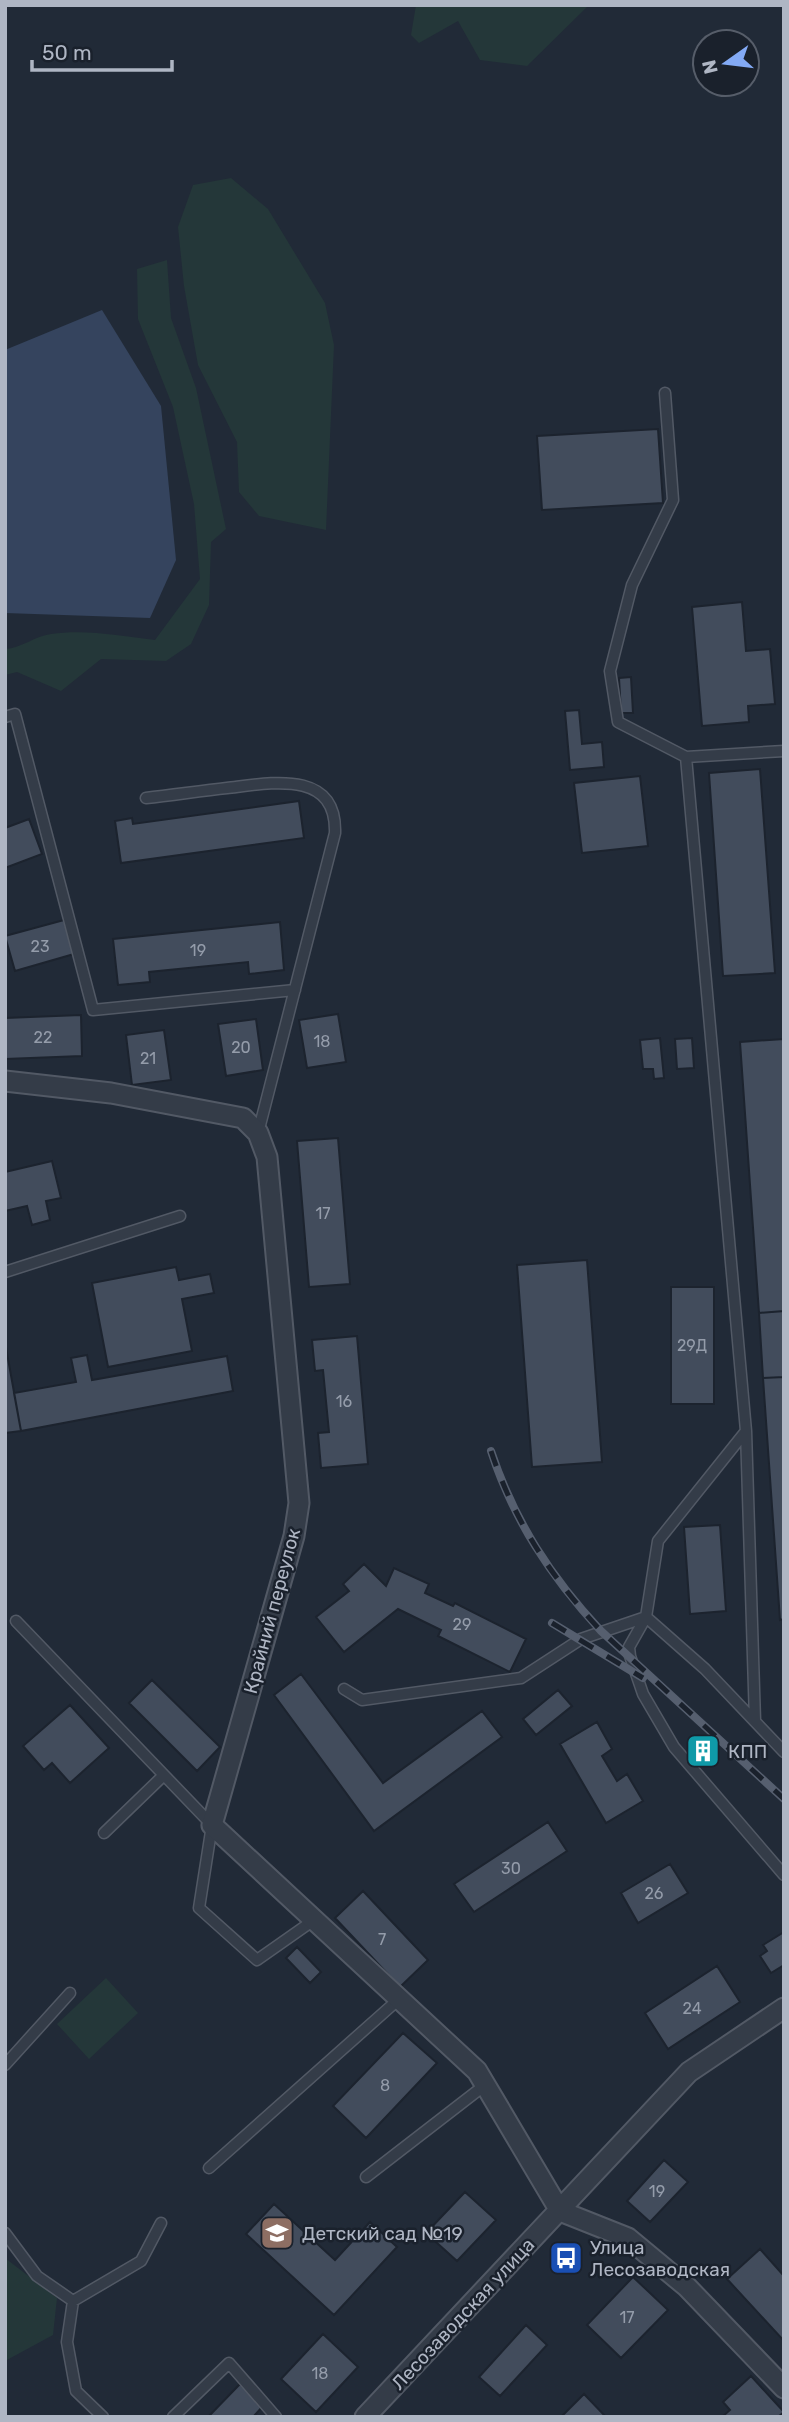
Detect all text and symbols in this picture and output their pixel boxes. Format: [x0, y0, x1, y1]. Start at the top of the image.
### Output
scale bar [32, 28, 172, 72]
north arrow [691, 28, 761, 98]
text: 50 m [42, 40, 92, 65]
text: N [697, 58, 723, 76]
house number: 23 [30, 937, 50, 956]
house number: 19 [190, 941, 206, 960]
house number: 22 [34, 1028, 52, 1047]
house number: 18 [313, 1032, 331, 1051]
house number: 20 [231, 1038, 251, 1057]
house number: 21 [140, 1049, 156, 1068]
house number: 17 [315, 1204, 331, 1223]
house number: 29Д [677, 1336, 707, 1355]
house number: 16 [336, 1392, 353, 1411]
street label: Крайний переулок [239, 1526, 305, 1696]
house number: 29 [453, 1615, 471, 1634]
building icon: КПП [684, 1732, 722, 1770]
place label: КПП [728, 1740, 767, 1763]
house number: 30 [501, 1859, 521, 1878]
house number: 26 [644, 1884, 664, 1903]
house number: 7 [378, 1930, 386, 1949]
house number: 24 [682, 1999, 702, 2018]
house number: 8 [380, 2076, 390, 2095]
house number: 19 [649, 2182, 665, 2201]
school or university icon: Детский сад №19 [258, 2214, 296, 2252]
place label: Детский сад №19 [302, 2222, 463, 2245]
street label: Лесозаводская улица [387, 2233, 539, 2395]
place label: Улица Лесозаводская [590, 2236, 730, 2281]
bus stop icon: Улица Лесозаводская [547, 2239, 585, 2277]
house number: 17 [619, 2308, 635, 2327]
house number: 18 [311, 2364, 329, 2383]

